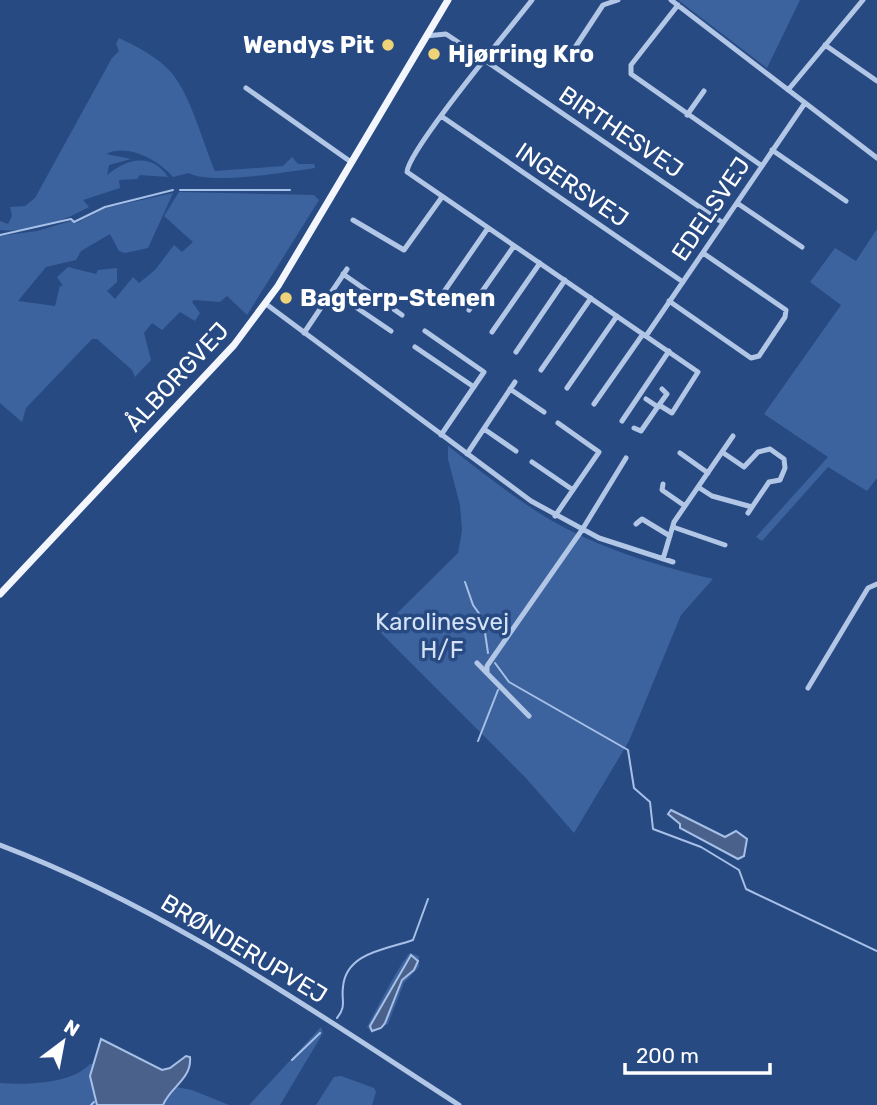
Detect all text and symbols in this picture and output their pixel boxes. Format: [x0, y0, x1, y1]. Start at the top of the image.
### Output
place label: Wendys Pit [243, 31, 374, 59]
marker: Wendys Pit [380, 37, 396, 53]
place label: Hjørring Kro [448, 40, 594, 68]
marker: Hjørring Kro [426, 46, 442, 62]
street label: BIRTHESVEJ [554, 80, 688, 184]
street label: INGERSVEJ [510, 137, 634, 233]
street label: EDELSVEJ [666, 152, 756, 266]
place label: Bagterp-Stenen [300, 284, 496, 312]
marker: Bagterp-Stenen [278, 290, 294, 306]
street label: ÅLBORGVEJ [119, 317, 235, 437]
park label: Karolinesvej H/F [375, 608, 509, 664]
street label: BRØNDERUPVEJ [156, 888, 332, 1010]
north arrow [28, 1007, 98, 1077]
text: N [60, 1015, 84, 1041]
scale bar [625, 1032, 770, 1076]
text: 200 m [636, 1043, 699, 1068]

